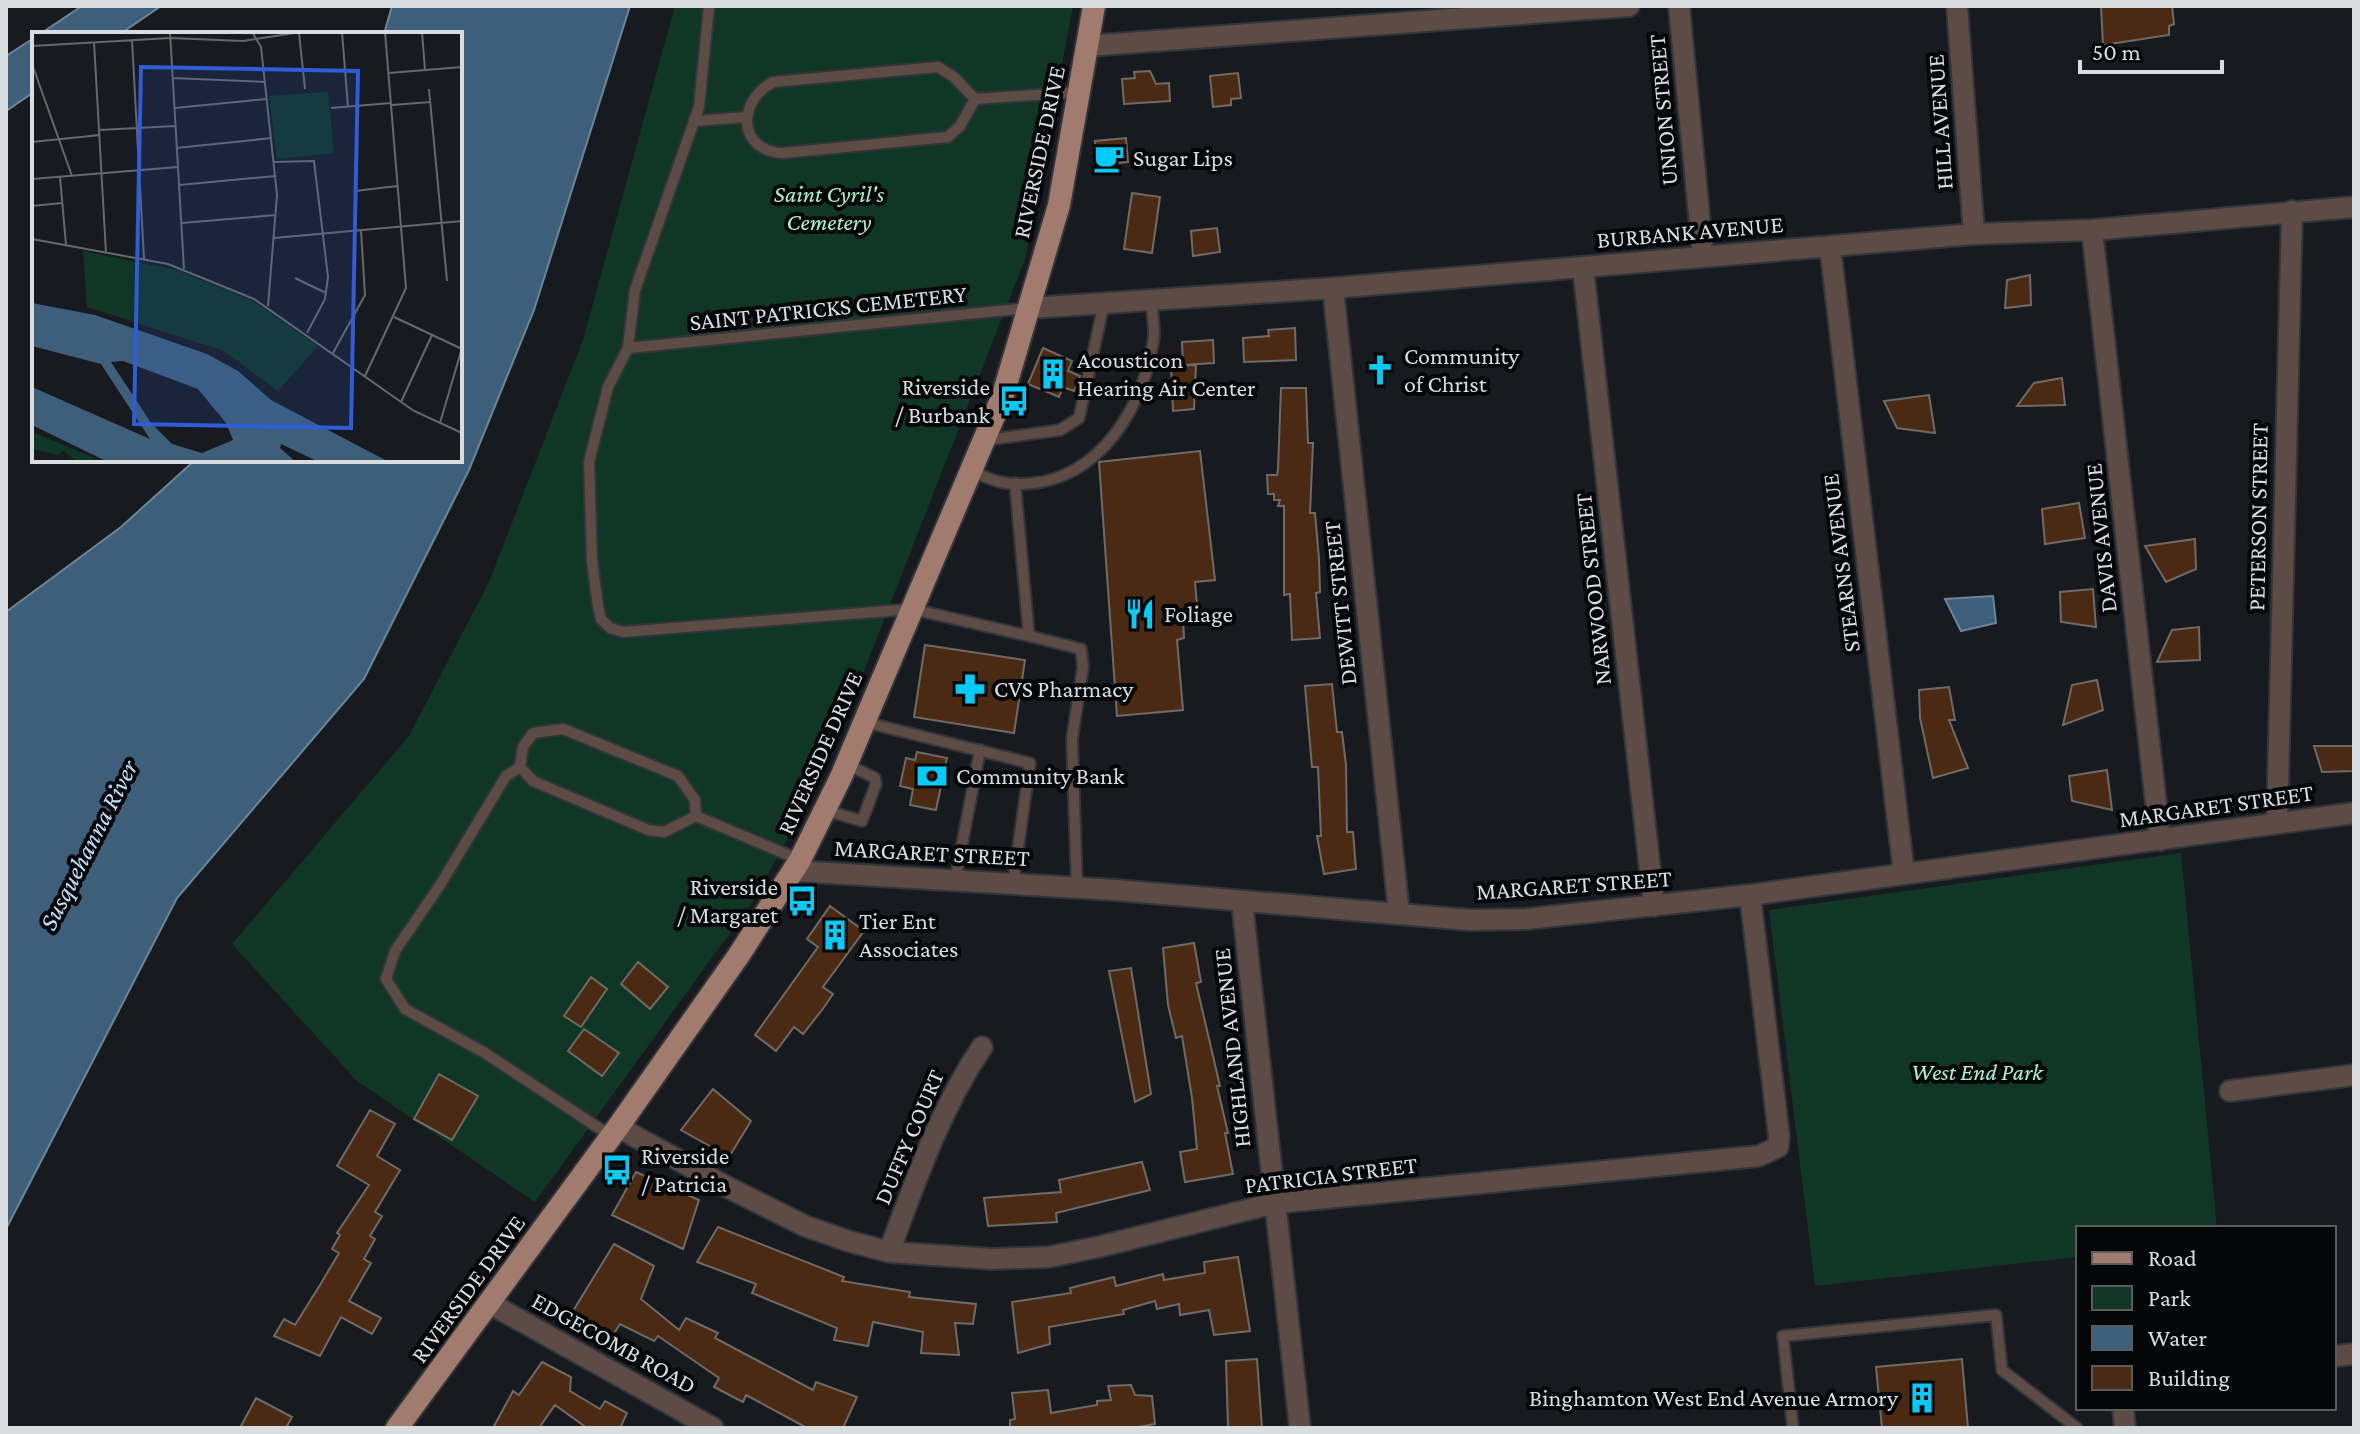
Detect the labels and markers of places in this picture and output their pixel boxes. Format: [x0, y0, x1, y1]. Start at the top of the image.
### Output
cafe icon: Sugar Lips [1092, 141, 1126, 175]
place label: Sugar Lips [1133, 144, 1233, 171]
place label: Community of Christ [1404, 342, 1520, 397]
place label: Acousticon Hearing Air Center [1077, 346, 1256, 401]
church icon: Community of Christ [1363, 353, 1397, 387]
building icon: Acousticon Hearing Air Center [1036, 357, 1070, 391]
place label: Riverside / Burbank [895, 373, 991, 428]
bus stop icon: Riverside / Burbank [997, 384, 1031, 418]
restaurant icon: Foliage [1123, 597, 1157, 631]
place label: Foliage [1164, 600, 1233, 627]
pharmacy icon: CVS Pharmacy [953, 672, 987, 706]
place label: CVS Pharmacy [994, 675, 1134, 702]
bank icon: Community Bank [915, 759, 949, 793]
place label: Community Bank [956, 762, 1125, 789]
place label: Riverside / Margaret [677, 873, 779, 928]
bus stop icon: Riverside / Margaret [785, 884, 819, 918]
place label: Tier Ent Associates [859, 907, 959, 962]
building icon: Tier Ent Associates [818, 918, 852, 952]
place label: Riverside / Patricia [641, 1142, 729, 1197]
bus stop icon: Riverside / Patricia [600, 1153, 634, 1187]
building icon: Binghamton West End Avenue Armory [1905, 1381, 1939, 1415]
place label: Binghamton West End Avenue Armory [1529, 1384, 1899, 1411]

